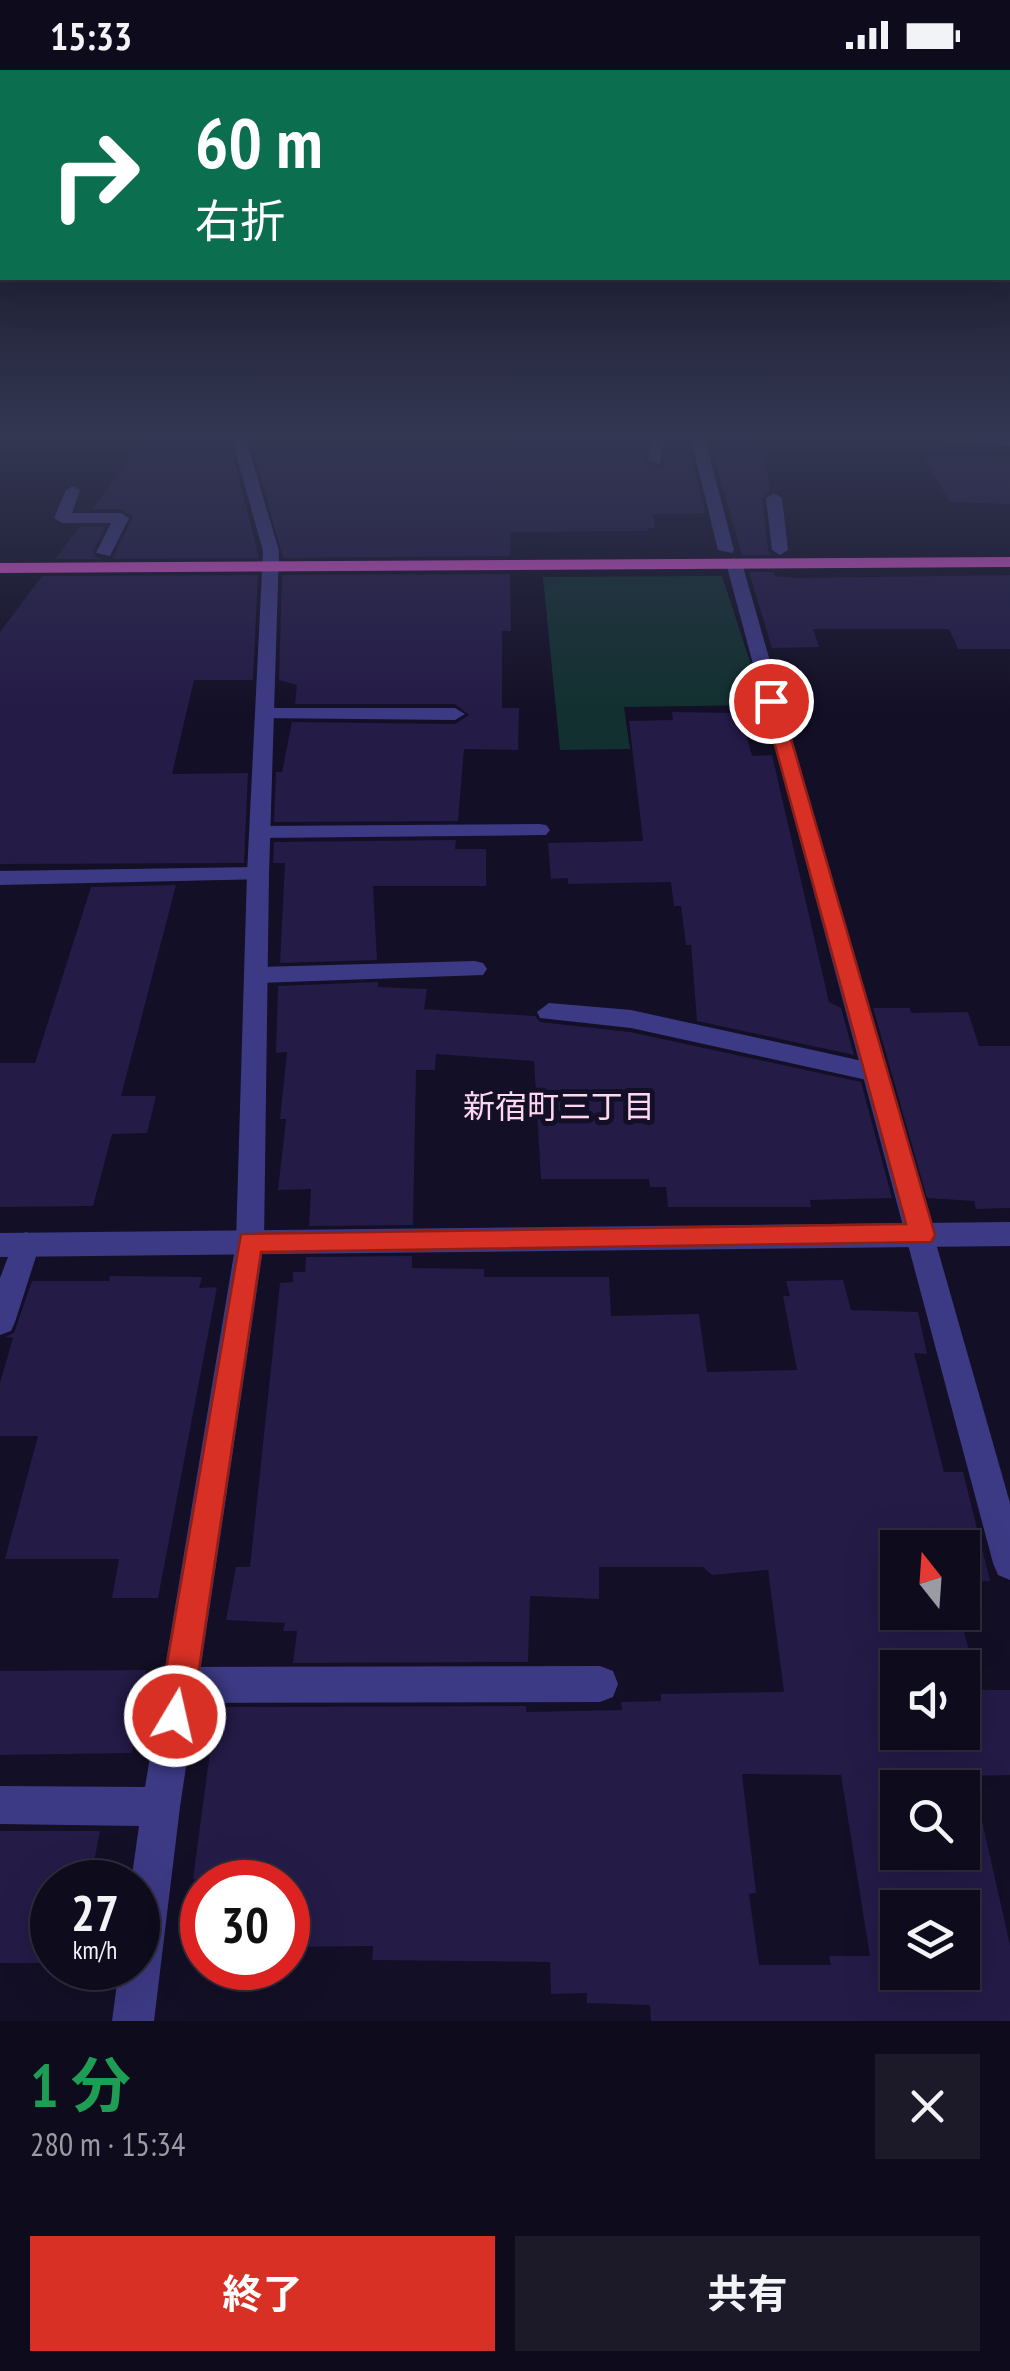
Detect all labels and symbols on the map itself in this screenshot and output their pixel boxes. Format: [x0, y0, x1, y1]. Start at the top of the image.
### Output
pin [729, 659, 814, 744]
district label: 新宿町三丁目 [463, 1085, 655, 1127]
north arrow [880, 1530, 980, 1630]
position arrow [123, 1664, 227, 1768]
speed limit sign: 30 [180, 1860, 310, 1990]

